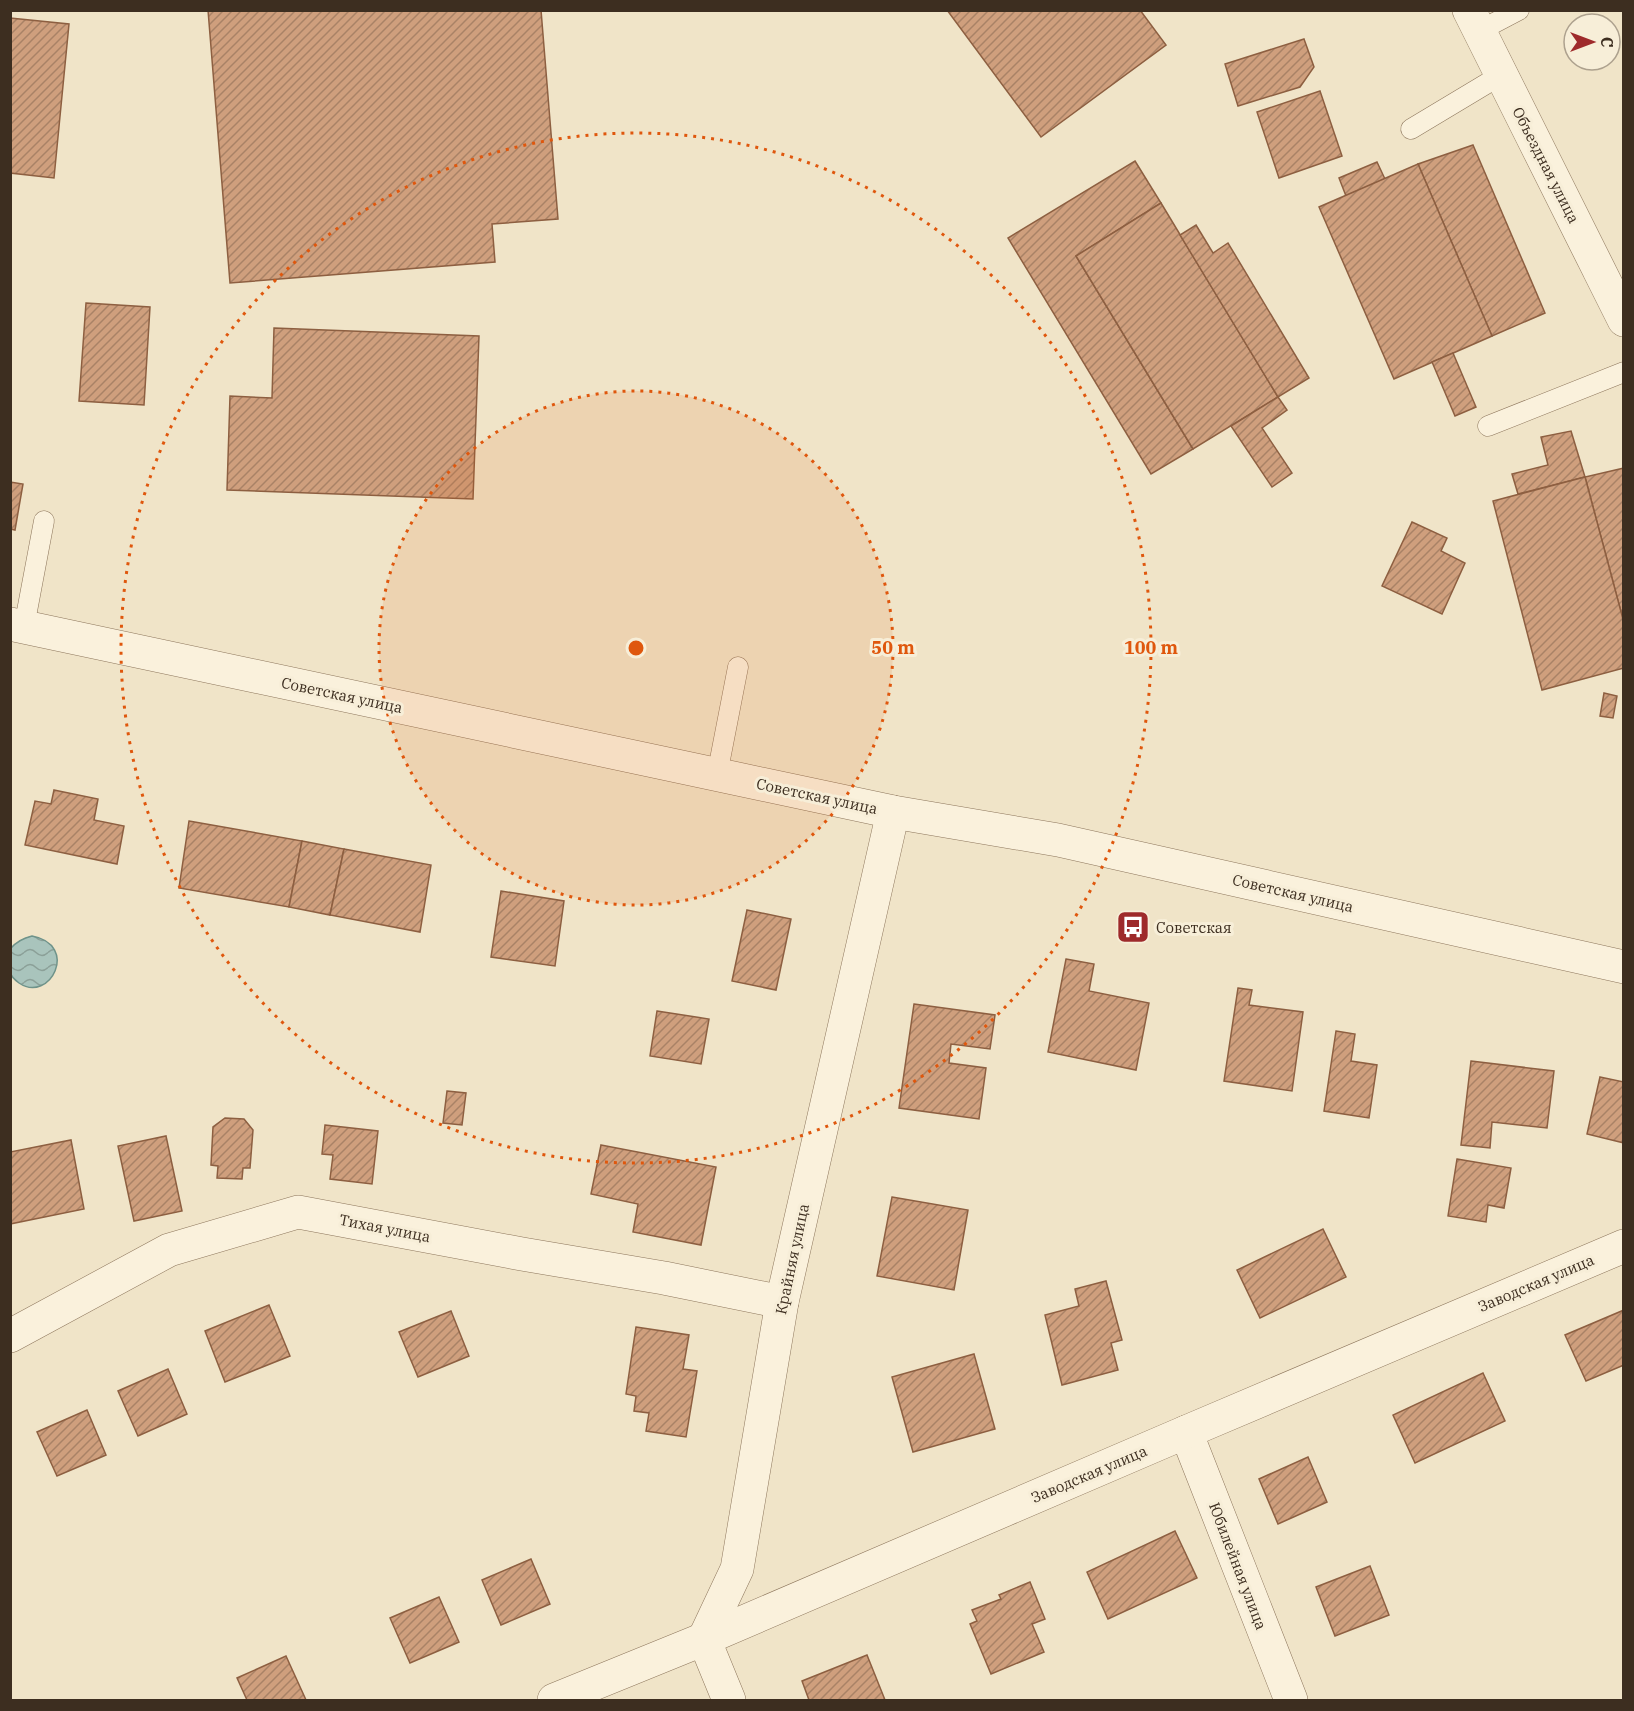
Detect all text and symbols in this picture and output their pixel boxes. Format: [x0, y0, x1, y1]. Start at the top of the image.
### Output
north arrow [1562, 12, 1622, 72]
text: С [1597, 37, 1617, 47]
street label: Объездная улица [1509, 104, 1583, 226]
text: 50 m [871, 636, 915, 659]
text: 100 m [1124, 636, 1179, 659]
centre of rings [626, 638, 646, 658]
street label: Советская улица [280, 673, 404, 717]
street label: Советская улица [755, 774, 879, 818]
street label: Советская улица [1231, 870, 1355, 916]
bus stop icon: Советская [1115, 909, 1151, 945]
place label: Советская [1156, 918, 1232, 937]
street label: Крайняя улица [771, 1202, 813, 1316]
street label: Тихая улица [338, 1210, 432, 1246]
street label: Заводская улица [1475, 1250, 1597, 1316]
street label: Заводская улица [1028, 1441, 1150, 1507]
street label: Юбилейная улица [1205, 1500, 1271, 1632]

